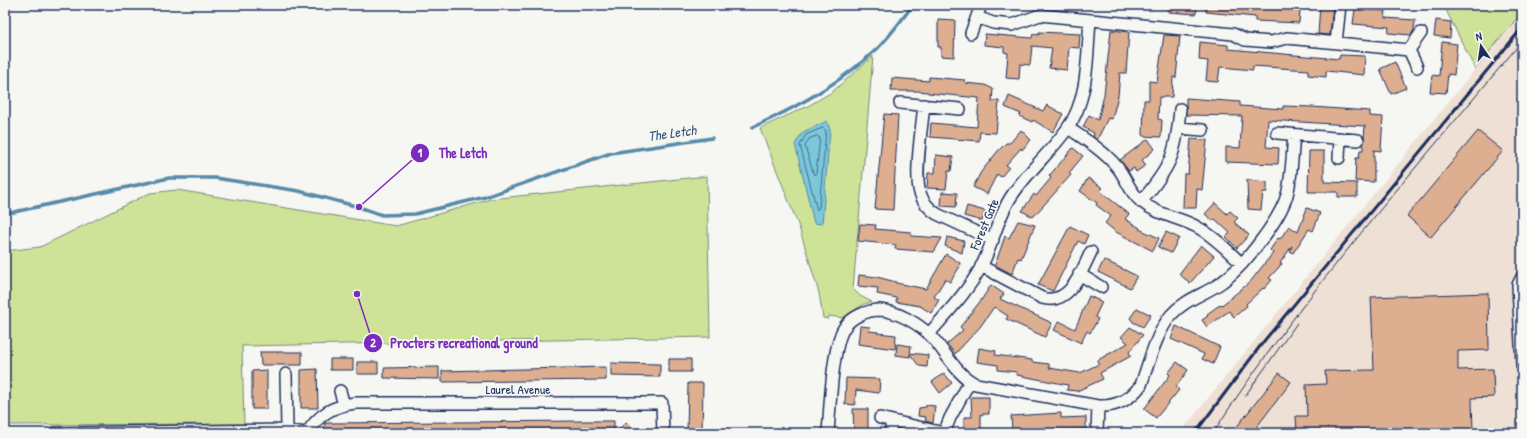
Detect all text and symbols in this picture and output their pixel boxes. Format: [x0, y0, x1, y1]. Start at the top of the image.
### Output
north arrow [1461, 26, 1501, 66]
text: N [1474, 29, 1483, 44]
water label: The Letch [647, 120, 698, 145]
callout: The Letch [410, 140, 495, 166]
text: The Letch [438, 143, 487, 162]
text: 1 [418, 144, 423, 161]
street label: Forest Gate [965, 196, 1003, 253]
callout: Procters recreational ground [363, 330, 546, 356]
text: Procters recreational ground [390, 333, 538, 354]
text: 2 [370, 334, 376, 351]
street label: Laurel Avenue [486, 380, 550, 398]

